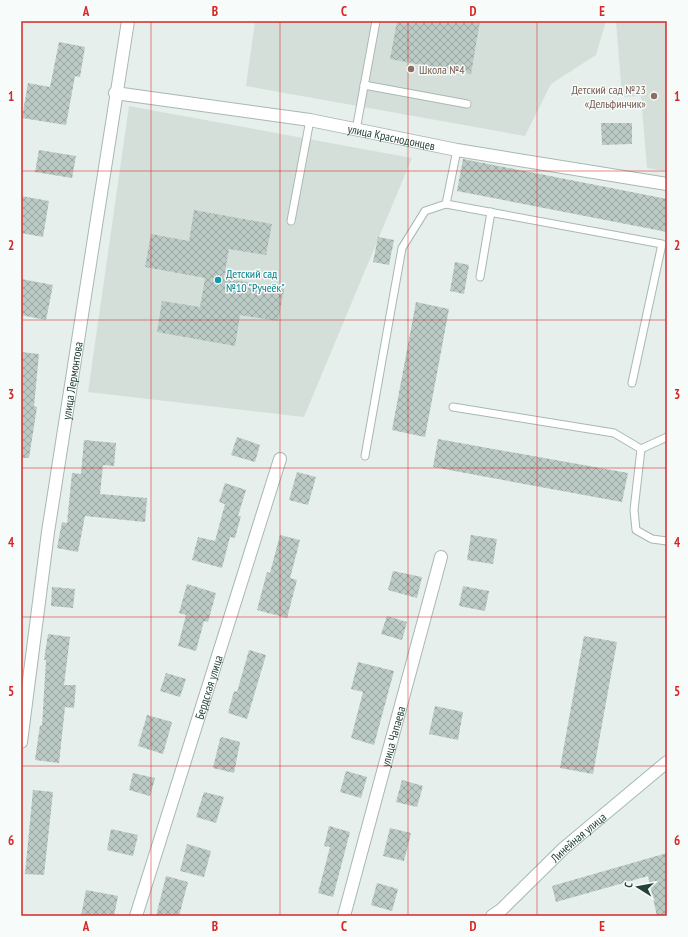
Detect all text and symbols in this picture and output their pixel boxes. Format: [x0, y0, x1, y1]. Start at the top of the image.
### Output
text: A [82, 3, 90, 20]
text: B [212, 3, 218, 20]
text: C [341, 3, 347, 20]
text: D [470, 3, 477, 20]
text: E [599, 3, 605, 20]
place label: Школа №4 [419, 62, 465, 77]
marker: Школа №4 [406, 64, 416, 74]
place label: Детский сад №23 «Дельфинчик» [571, 82, 646, 111]
text: 1 [8, 88, 14, 105]
text: 1 [674, 88, 680, 105]
marker: Детский сад №23 «Дельфинчик» [649, 91, 659, 101]
street label: улица Краснодонцев [347, 120, 437, 153]
text: 2 [8, 237, 14, 254]
text: 2 [674, 237, 680, 254]
place label: Детский сад №10 "Ручеёк" [226, 266, 285, 295]
marker: Детский сад №10 "Ручеёк" [213, 275, 223, 285]
street label: улица Лермонтова [58, 340, 85, 421]
text: 3 [8, 386, 14, 403]
text: 3 [674, 386, 680, 403]
text: 4 [8, 534, 15, 551]
text: 4 [674, 534, 681, 551]
street label: Бердская улица [191, 653, 225, 721]
text: 5 [8, 683, 14, 700]
text: 5 [674, 683, 680, 700]
street label: улица Чапаева [377, 704, 408, 769]
street label: Линейная улица [546, 809, 609, 866]
text: 6 [8, 832, 14, 849]
text: 6 [674, 832, 680, 849]
north arrow [618, 867, 658, 907]
text: С [621, 881, 636, 889]
text: A [82, 918, 90, 935]
text: B [212, 918, 218, 935]
text: C [341, 918, 347, 935]
text: D [470, 918, 477, 935]
text: E [599, 918, 605, 935]

